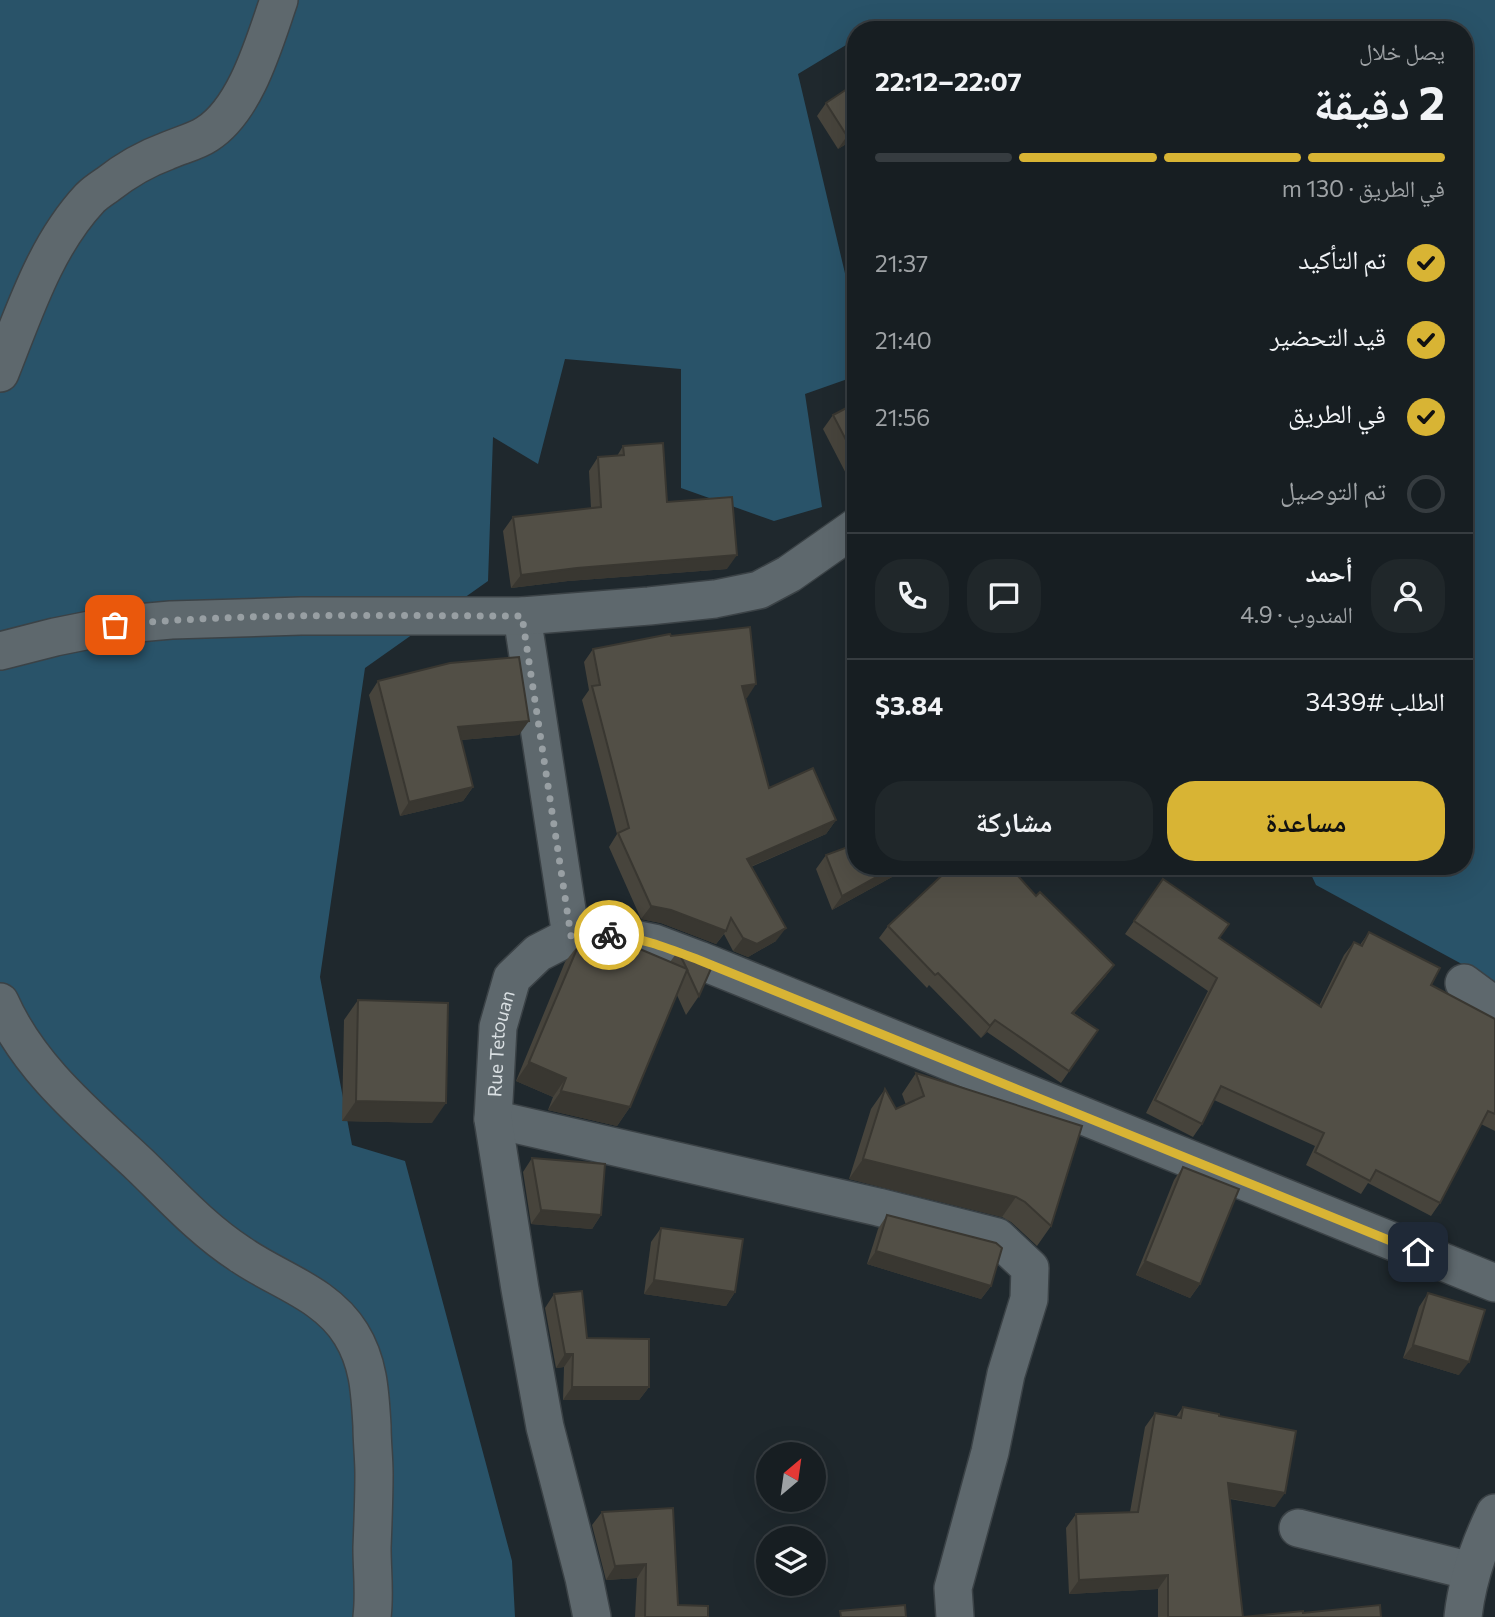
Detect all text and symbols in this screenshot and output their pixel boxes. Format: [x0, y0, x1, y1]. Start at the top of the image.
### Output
text: يصل خلال [1359, 37, 1445, 65]
text: 22:07–22:12 [875, 65, 1022, 96]
text: 2 دقيقة [1313, 73, 1445, 129]
text: في الطريق · 130 m [1282, 174, 1445, 202]
text: تم التأكيد [1298, 243, 1386, 274]
icon: check [1407, 244, 1445, 282]
text: 21:37 [875, 249, 928, 277]
text: قيد التحضير [1270, 320, 1386, 351]
icon: check [1407, 321, 1445, 359]
text: 21:40 [875, 326, 932, 354]
text: في الطريق [1288, 397, 1386, 428]
icon: check [1407, 398, 1445, 436]
text: 21:56 [875, 403, 930, 431]
text: تم التوصيل [1280, 474, 1386, 505]
text: أحمد [1305, 556, 1353, 587]
button: phone [875, 559, 949, 633]
button: chat [967, 559, 1041, 633]
button: person [1371, 559, 1445, 633]
pin [85, 595, 145, 655]
text: المندوب · 4.9 [1240, 600, 1353, 628]
icon: bag [96, 606, 134, 644]
text: الطلب #3439 [1306, 685, 1445, 716]
text: $3.84 [875, 689, 943, 720]
button: مشاركة [875, 781, 1153, 861]
button: مساعدة [1167, 781, 1445, 861]
courier [574, 900, 644, 970]
icon: bike [590, 916, 628, 954]
street label: Rue Tetouan [482, 987, 519, 1098]
pin [1388, 1222, 1448, 1282]
icon: home [1399, 1233, 1437, 1271]
north arrow [756, 1442, 826, 1512]
map controls [756, 1442, 826, 1596]
button: layers [756, 1526, 826, 1596]

